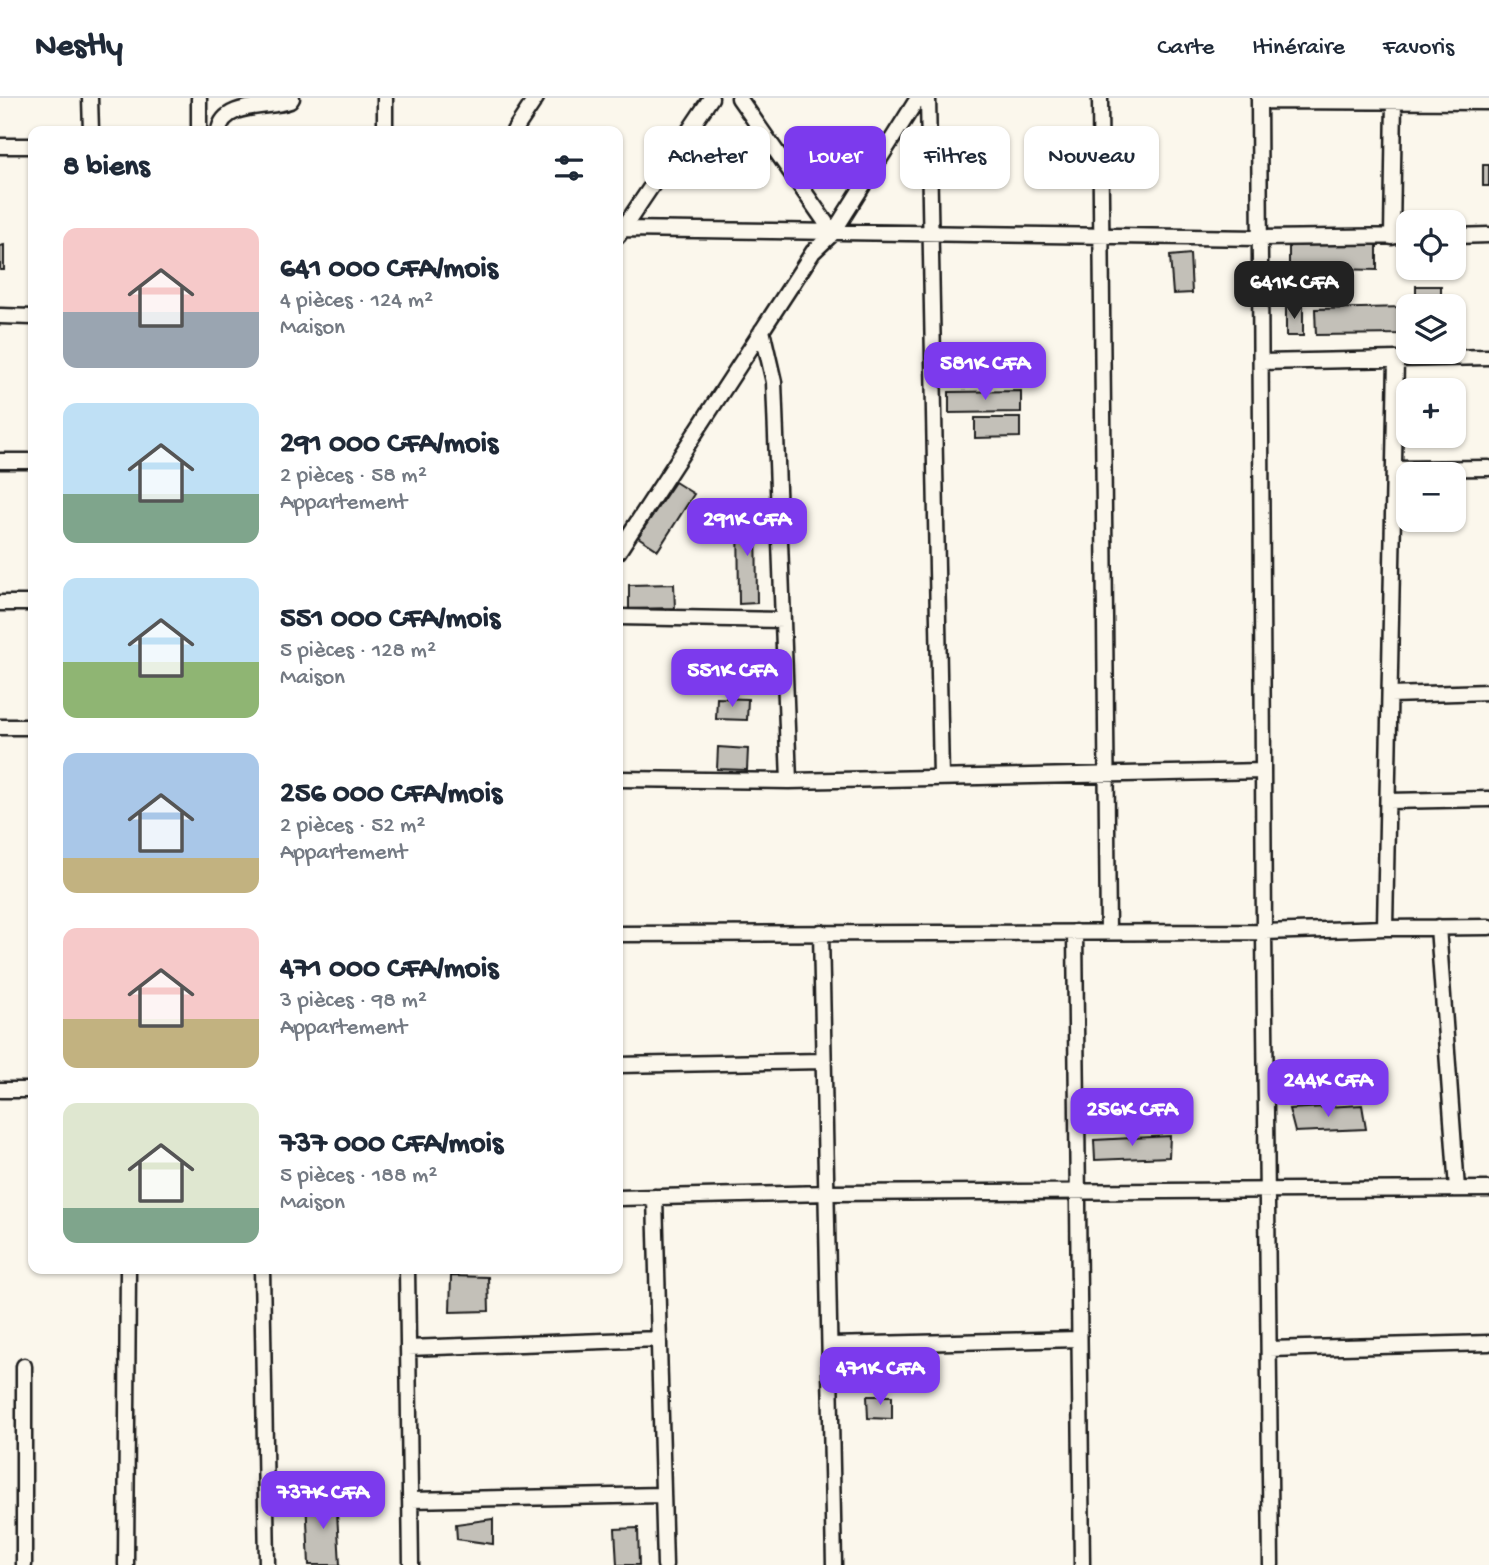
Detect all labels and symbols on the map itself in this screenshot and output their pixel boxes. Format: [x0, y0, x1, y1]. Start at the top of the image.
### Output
pin: 641K CFA [1222, 262, 1366, 321]
pin: 581K CFA [913, 342, 1057, 402]
pin: 291K CFA [675, 498, 819, 558]
pin: 551K CFA [660, 650, 804, 709]
pin: 244K CFA [1256, 1060, 1400, 1119]
pin: 256K CFA [1060, 1088, 1204, 1148]
pin: 471K CFA [808, 1348, 952, 1407]
pin: 737K CFA [251, 1472, 395, 1531]

